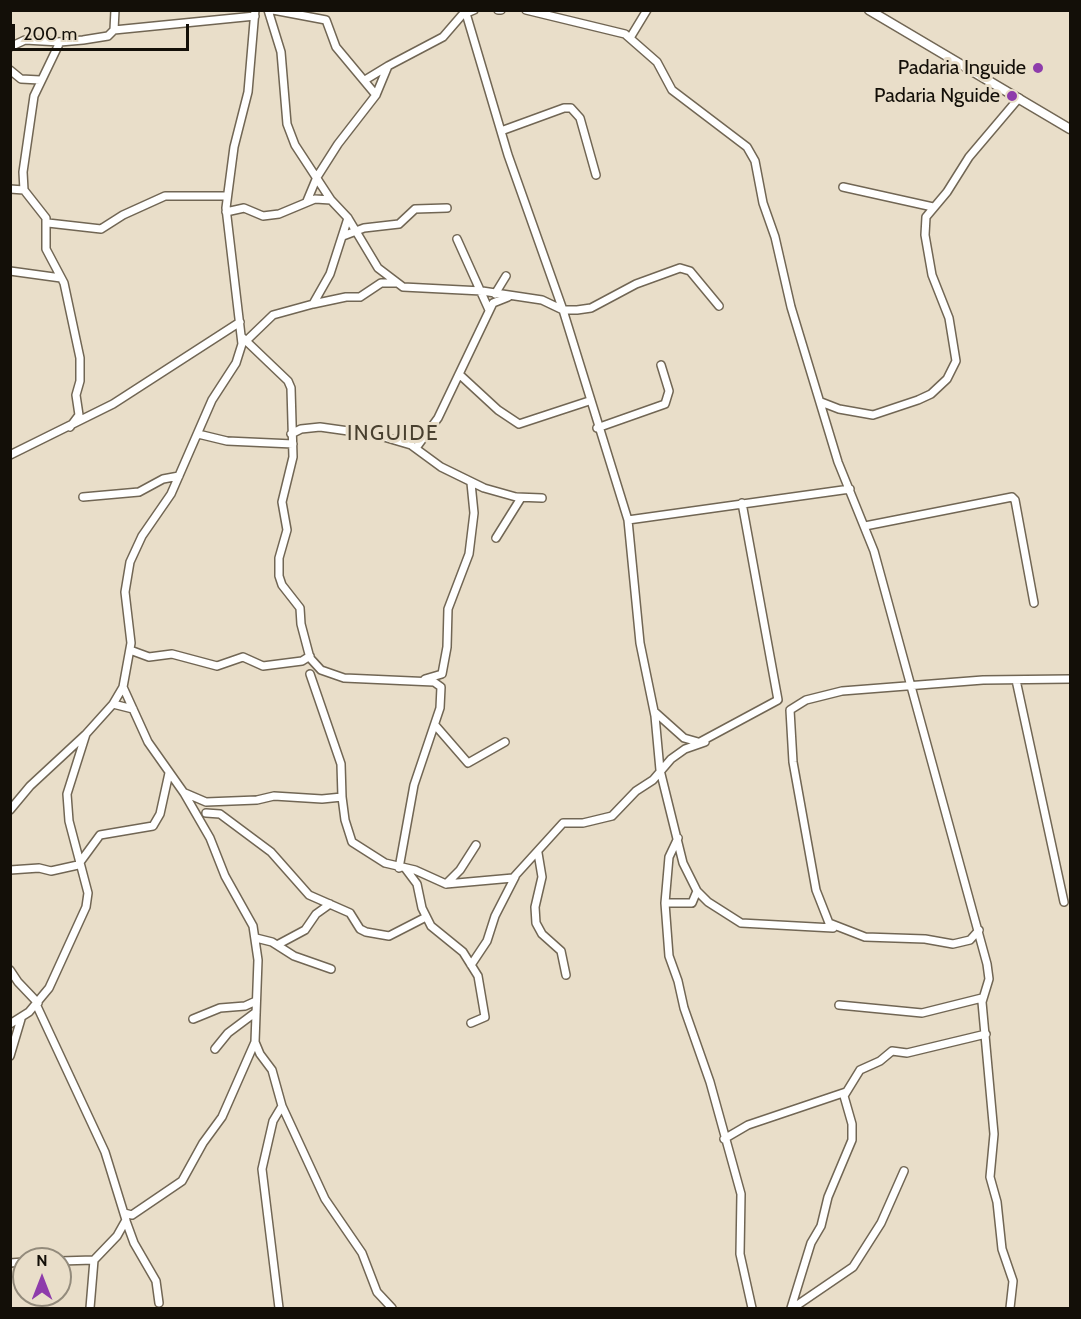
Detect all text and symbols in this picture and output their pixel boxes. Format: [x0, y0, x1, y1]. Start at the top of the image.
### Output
scale bar [15, 12, 192, 50]
text: 200 m [23, 23, 77, 45]
place label: Padaria Inguide [898, 56, 1026, 80]
marker: Padaria Inguide [1031, 61, 1045, 75]
place label: Padaria Nguide [874, 84, 1000, 108]
marker: Padaria Nguide [1005, 89, 1019, 103]
district label: INGUIDE [347, 421, 439, 447]
north arrow [12, 1247, 72, 1307]
text: N [36, 1251, 48, 1270]

